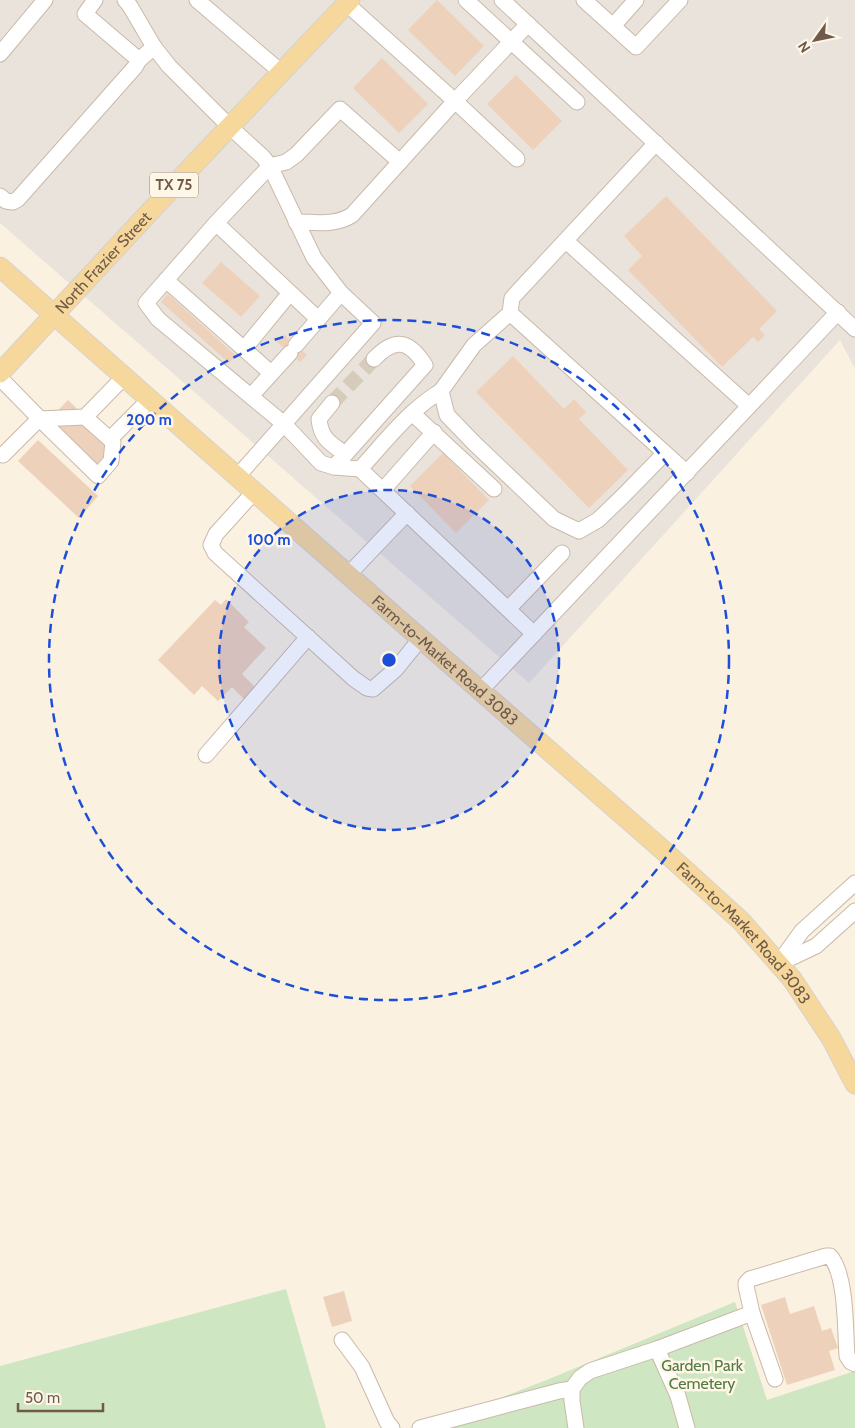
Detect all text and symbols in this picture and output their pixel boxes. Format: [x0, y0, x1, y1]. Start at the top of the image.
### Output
north arrow [790, 15, 840, 65]
text: N [794, 38, 814, 56]
road number: TX 75 [150, 172, 198, 198]
street label: North Frazier Street [51, 207, 155, 318]
text: 200 m [126, 411, 172, 429]
text: 100 m [247, 531, 291, 549]
street label: Farm-to-Market Road 3083 [368, 591, 522, 729]
centre of rings [380, 651, 398, 669]
street label: Farm-to-Market Road 3083 [673, 858, 815, 1007]
park label: Garden Park Cemetery [661, 1356, 744, 1393]
scale bar [18, 1380, 102, 1412]
text: 50 m [25, 1389, 60, 1407]

